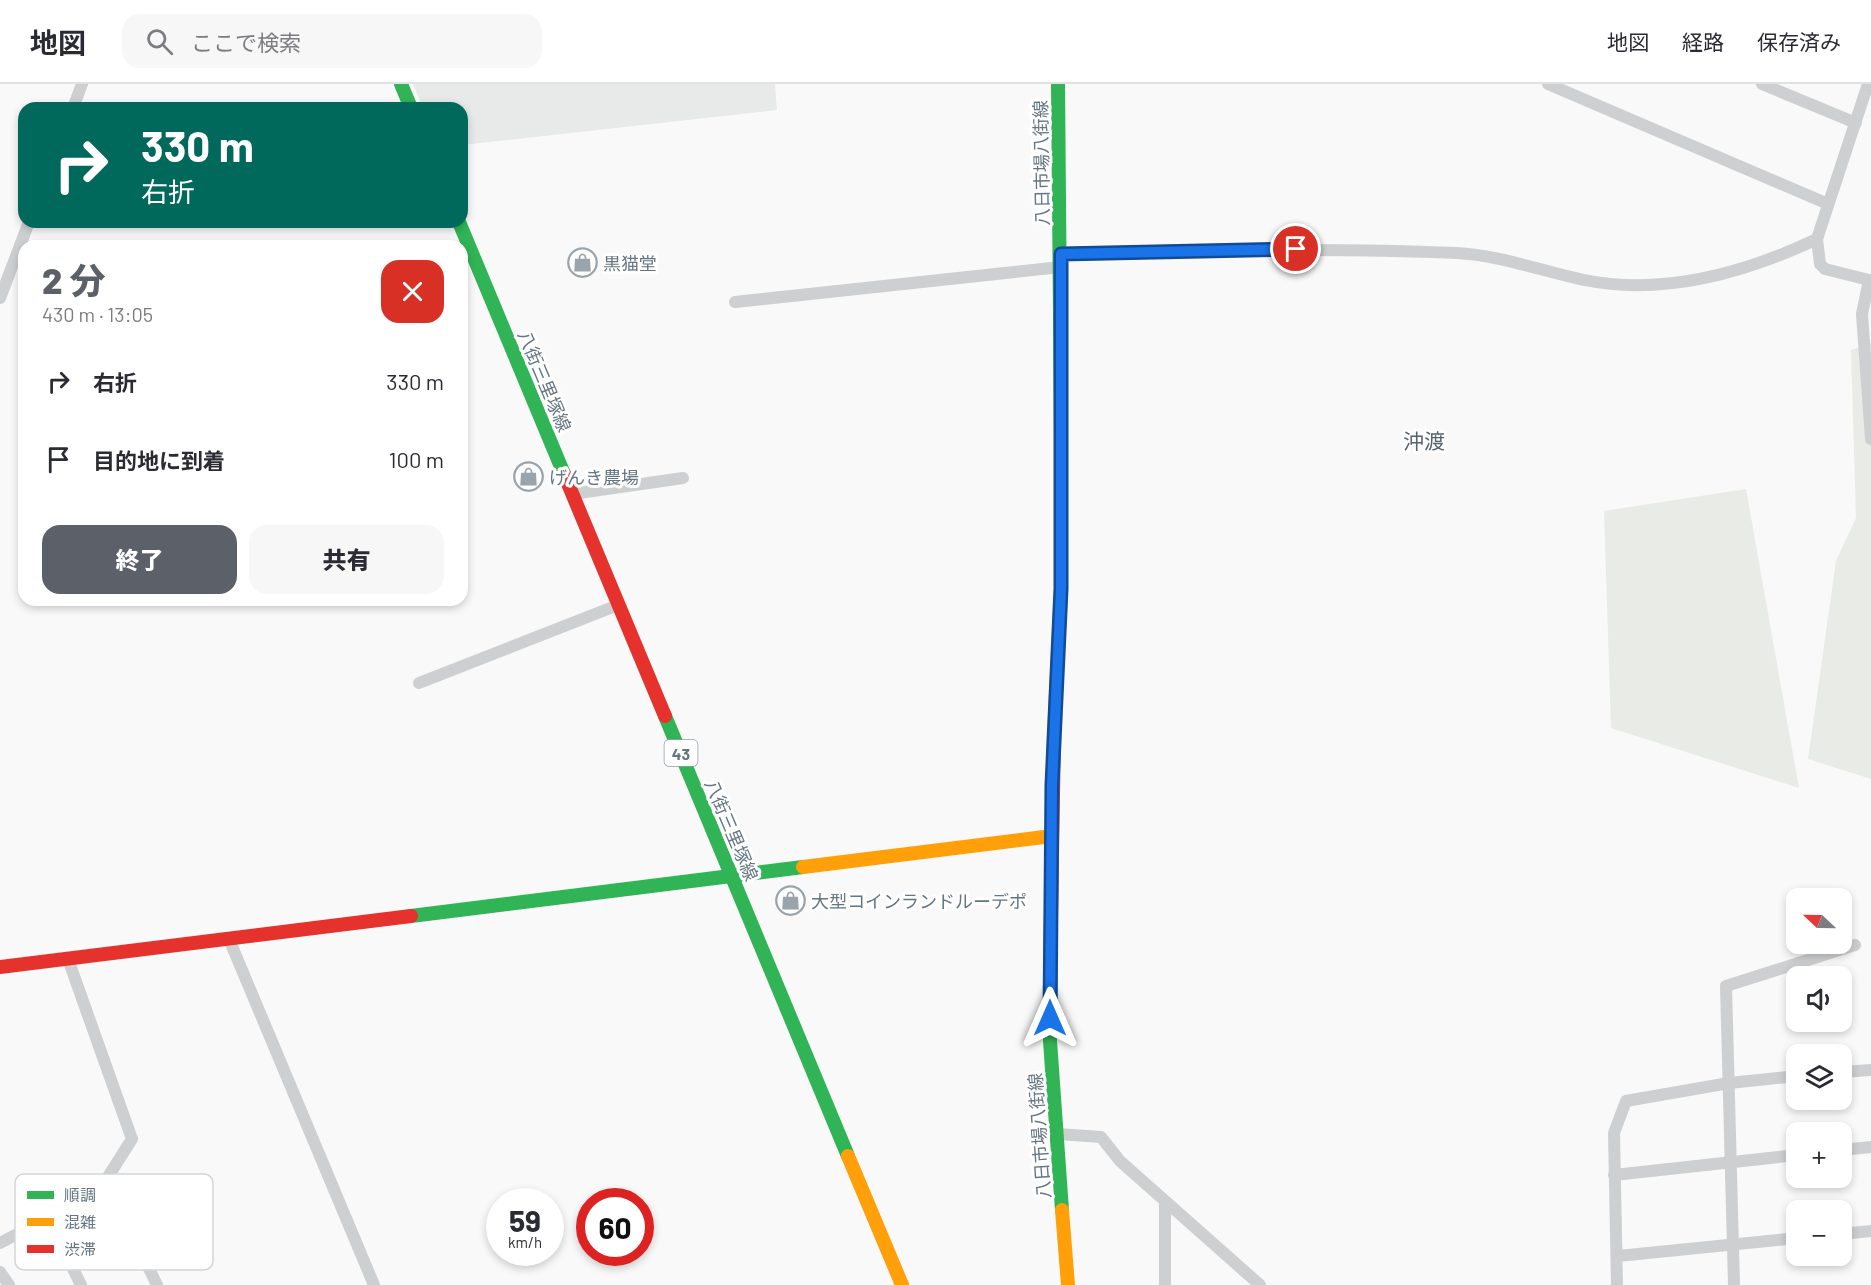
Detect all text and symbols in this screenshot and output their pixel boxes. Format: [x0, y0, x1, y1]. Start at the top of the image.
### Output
search box [122, 14, 542, 68]
text: 地図 [30, 25, 86, 59]
icon: search [143, 25, 176, 58]
text: ここで検索 [191, 29, 301, 55]
text: 地図 [1607, 29, 1649, 54]
text: 経路 [1682, 29, 1724, 54]
text: 保存済み [1757, 29, 1841, 54]
street label: 八日市場八街線 [1029, 100, 1053, 226]
text: 330 m [141, 120, 254, 170]
icon: right [42, 126, 120, 204]
text: 右折 [141, 175, 195, 207]
pin [1270, 223, 1321, 274]
icon: arrive [1279, 232, 1312, 265]
shop icon: 黒猫堂 [566, 247, 598, 279]
place label: 黒猫堂 [603, 252, 657, 274]
text: 2 分 [42, 258, 106, 301]
button: close [381, 260, 444, 323]
text: 430 m · 13:05 [42, 302, 153, 326]
street label: 八街三里塚線 [514, 327, 576, 435]
icon: right [42, 365, 75, 398]
text: 330 m [386, 368, 444, 394]
text: 右折 [93, 369, 137, 395]
district label: 沖渡 [1403, 428, 1445, 453]
icon: arrive [42, 443, 75, 476]
text: 100 m [389, 446, 444, 472]
text: 目的地に到着 [93, 447, 225, 473]
shop icon: げんき農場 [512, 461, 544, 493]
place label: げんき農場 [549, 466, 639, 488]
button: 終了 [42, 525, 237, 594]
button: 共有 [249, 525, 444, 594]
road number: 43 [664, 740, 698, 766]
street label: 八街三里塚線 [701, 776, 763, 884]
shop icon: 大型コインランドルーデポ [774, 885, 806, 917]
north arrow [1786, 888, 1852, 954]
map controls [1786, 888, 1852, 1266]
place label: 大型コインランドルーデポ [811, 890, 1027, 912]
button: sound [1786, 966, 1852, 1032]
position arrow [1018, 986, 1082, 1050]
button: layers [1786, 1044, 1852, 1110]
street label: 八日市場八街線 [1024, 1072, 1054, 1200]
button: + [1786, 1122, 1852, 1188]
legend [15, 1174, 213, 1270]
text: 順調 [64, 1185, 96, 1204]
speed limit sign: 60 [576, 1188, 654, 1266]
button: − [1786, 1200, 1852, 1266]
text: 59 [509, 1202, 541, 1238]
text: 混雑 [64, 1212, 96, 1231]
text: km/h [508, 1233, 542, 1251]
text: 渋滞 [64, 1239, 96, 1258]

